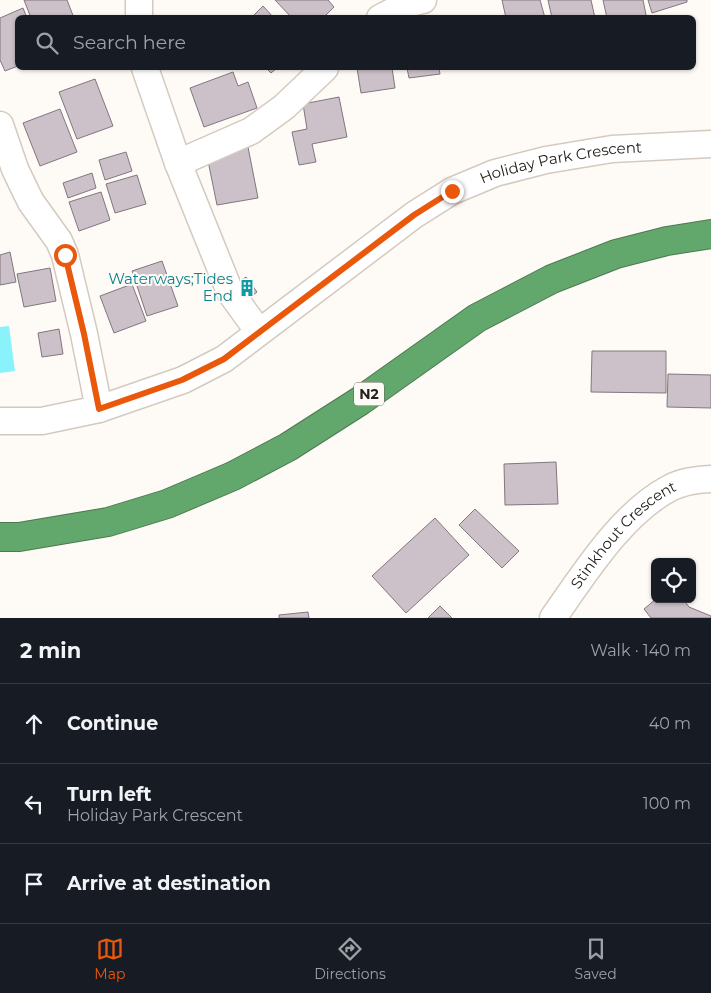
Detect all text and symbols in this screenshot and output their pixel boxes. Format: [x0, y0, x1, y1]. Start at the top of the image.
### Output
search box [15, 15, 696, 70]
icon: search [33, 29, 61, 57]
text: Search here [73, 31, 186, 54]
street label: Holiday Park Crescent [477, 138, 642, 187]
route end [441, 180, 464, 203]
route start [54, 244, 77, 267]
place label: Waterways;Tides End [108, 269, 233, 305]
building icon: Waterways;Tides End [237, 278, 257, 298]
road number: N2 [354, 382, 384, 406]
street label: Stinkhout Crescent [566, 476, 679, 592]
map controls [651, 558, 696, 603]
button: locate [651, 558, 696, 603]
text: 2 min [20, 638, 81, 663]
text: Walk · 140 m [590, 641, 691, 660]
icon: ahead [20, 710, 48, 738]
text: Continue [67, 712, 158, 735]
text: 40 m [649, 714, 691, 733]
text: Turn left [67, 783, 152, 806]
icon: left [20, 790, 48, 818]
text: 100 m [643, 794, 691, 813]
text: Holiday Park Crescent [67, 806, 243, 825]
icon: arrive [20, 870, 48, 898]
text: Arrive at destination [67, 872, 271, 895]
tab: Map [94, 935, 125, 983]
tab: Directions [314, 935, 386, 983]
tab: Saved [575, 935, 617, 983]

